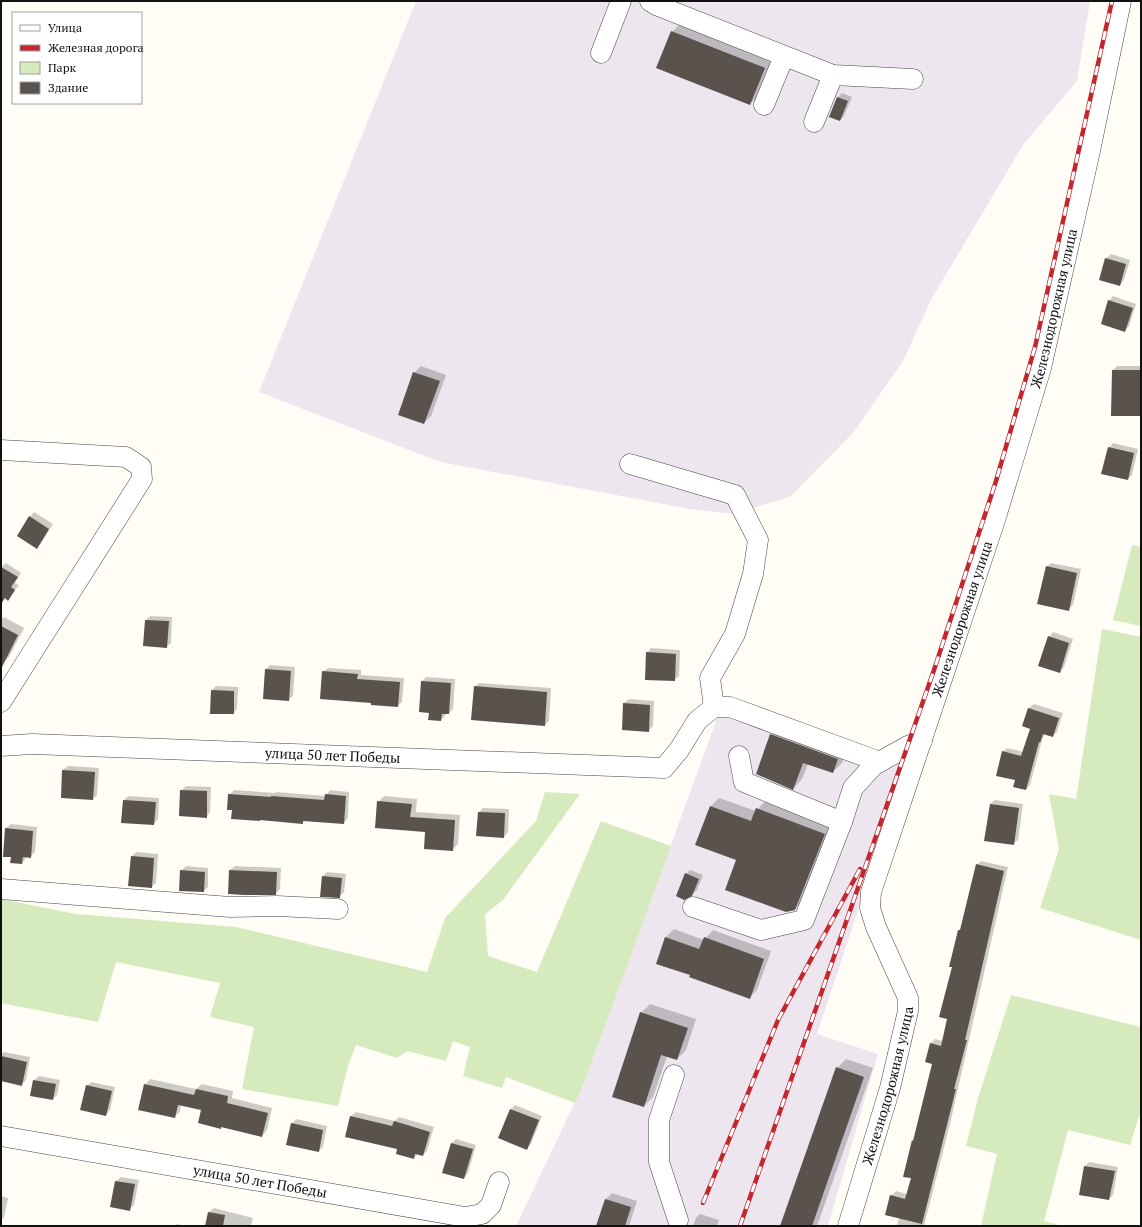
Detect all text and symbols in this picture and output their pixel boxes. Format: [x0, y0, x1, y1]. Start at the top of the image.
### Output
legend [12, 12, 142, 104]
text: Улица [48, 20, 82, 35]
text: Железная дорога [48, 40, 144, 55]
text: Парк [48, 60, 76, 75]
text: Здание [48, 80, 88, 95]
street label: Железнодорожная улица [1025, 227, 1081, 390]
street label: Железнодорожная улица [927, 538, 996, 699]
street label: улица 50 лет Победы [264, 743, 401, 767]
street label: Железнодорожная улица [857, 1007, 917, 1167]
street label: улица 50 лет Победы [191, 1160, 329, 1202]

